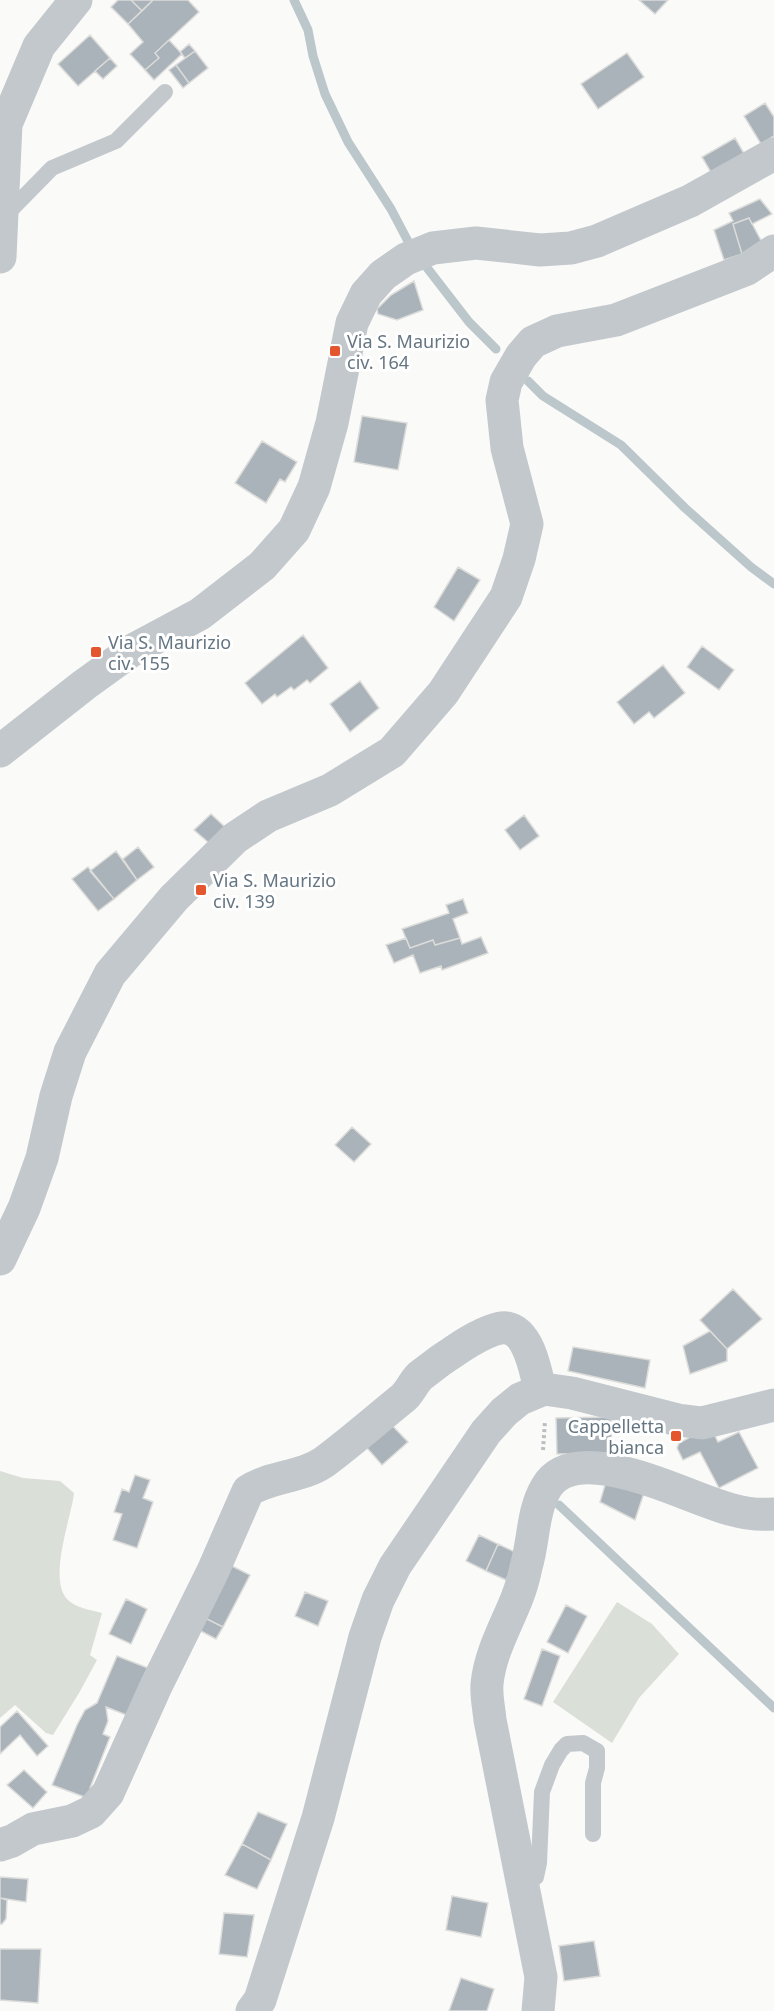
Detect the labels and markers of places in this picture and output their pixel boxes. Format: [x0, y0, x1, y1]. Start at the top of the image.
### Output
place label: Via S. Maurizio civ. 164 [347, 329, 470, 374]
marker: Via S. Maurizio civ. 164 [328, 344, 342, 358]
place label: Via S. Maurizio civ. 155 [108, 630, 231, 675]
marker: Via S. Maurizio civ. 155 [89, 645, 103, 659]
place label: Via S. Maurizio civ. 139 [213, 868, 336, 913]
marker: Via S. Maurizio civ. 139 [194, 883, 208, 897]
place label: Cappelletta bianca [568, 1414, 664, 1459]
marker: Cappelletta bianca [669, 1429, 683, 1443]

